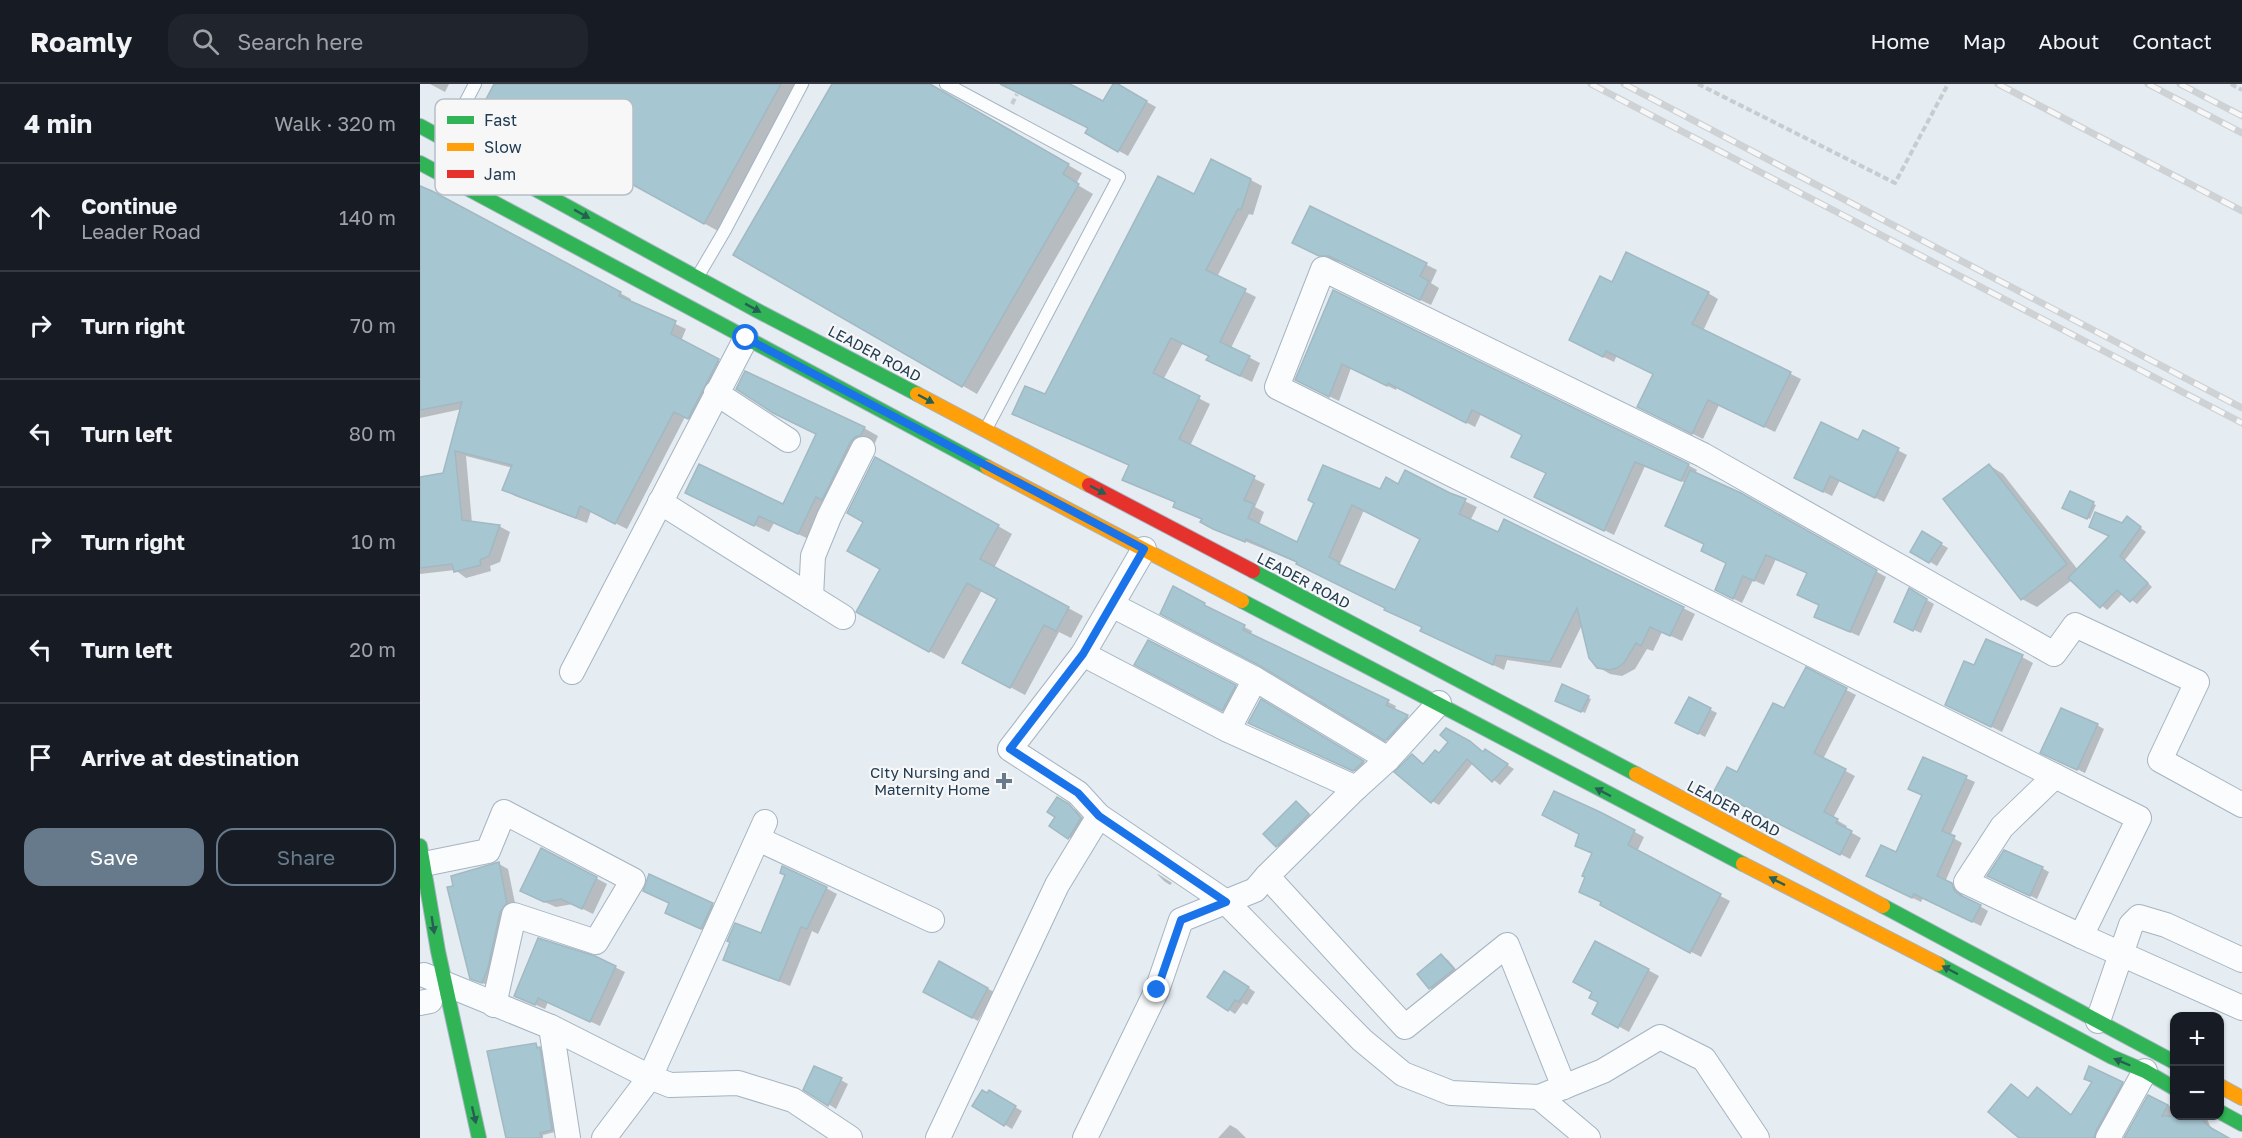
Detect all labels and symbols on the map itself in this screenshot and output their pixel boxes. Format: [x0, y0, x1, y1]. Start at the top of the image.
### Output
legend [435, 99, 633, 195]
text: Fast [484, 110, 517, 130]
text: Slow [484, 137, 522, 157]
text: Jam [484, 164, 516, 184]
one-way arrow [574, 209, 591, 219]
one-way arrow [745, 303, 762, 313]
street label: LEADER ROAD [825, 321, 925, 385]
route start [732, 324, 758, 350]
one-way arrow [917, 394, 934, 404]
one-way arrow [1089, 485, 1107, 495]
street label: LEADER ROAD [1254, 548, 1354, 612]
place label: City Nursing and Maternity Home [870, 763, 990, 798]
marker: City Nursing and Maternity Home [995, 772, 1013, 790]
street label: LEADER ROAD [1684, 776, 1784, 840]
one-way arrow [1595, 787, 1612, 797]
one-way arrow [1768, 876, 1785, 886]
one-way arrow [429, 915, 438, 934]
one-way arrow [1941, 965, 1958, 975]
route end [1143, 976, 1169, 1002]
one-way arrow [2113, 1057, 2131, 1067]
one-way arrow [470, 1106, 480, 1125]

